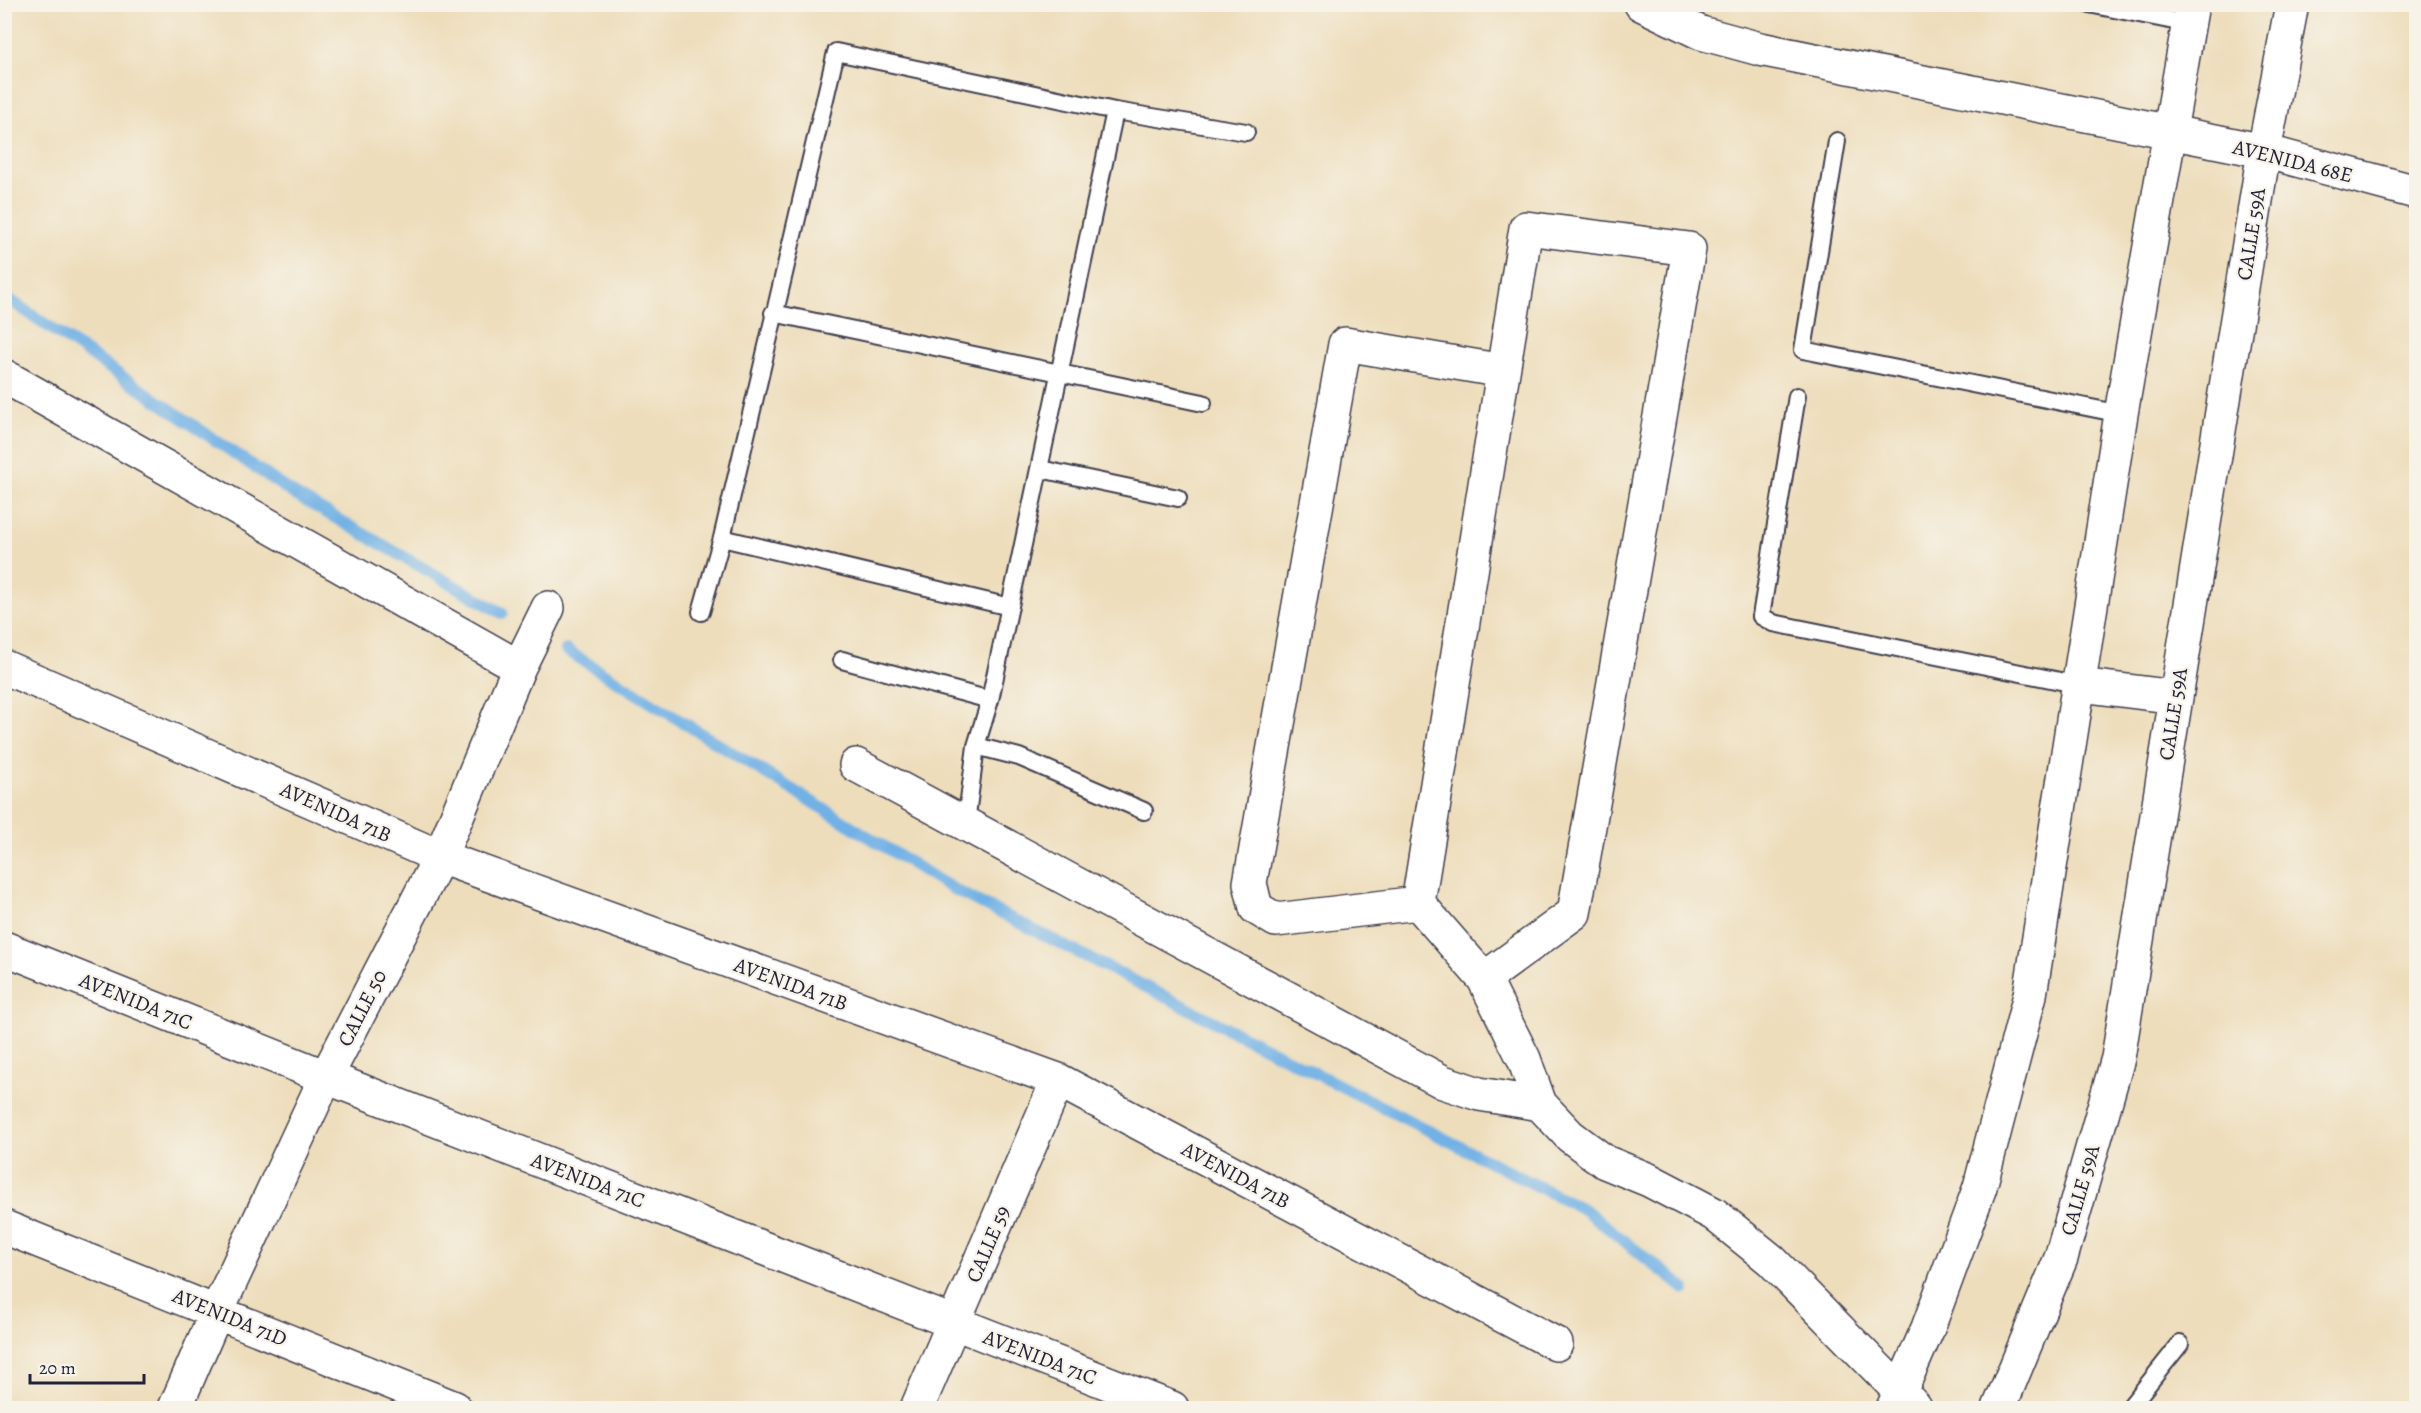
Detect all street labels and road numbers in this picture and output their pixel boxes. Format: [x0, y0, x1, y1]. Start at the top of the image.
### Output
street label: AVENIDA 68E [2229, 132, 2356, 189]
street label: CALLE 59A [2230, 185, 2272, 282]
street label: CALLE 59A [2152, 665, 2194, 762]
street label: AVENIDA 71B [275, 775, 396, 849]
street label: AVENIDA 71B [729, 950, 852, 1017]
street label: AVENIDA 71C [74, 965, 197, 1036]
street label: CALLE 50 [331, 965, 393, 1051]
street label: AVENIDA 71B [1176, 1134, 1295, 1215]
street label: CALLE 59A [2054, 1141, 2107, 1239]
street label: AVENIDA 71C [526, 1145, 649, 1214]
street label: CALLE 59 [959, 1201, 1017, 1287]
street label: AVENIDA 71D [168, 1281, 291, 1353]
street label: AVENIDA 71C [978, 1322, 1101, 1391]

